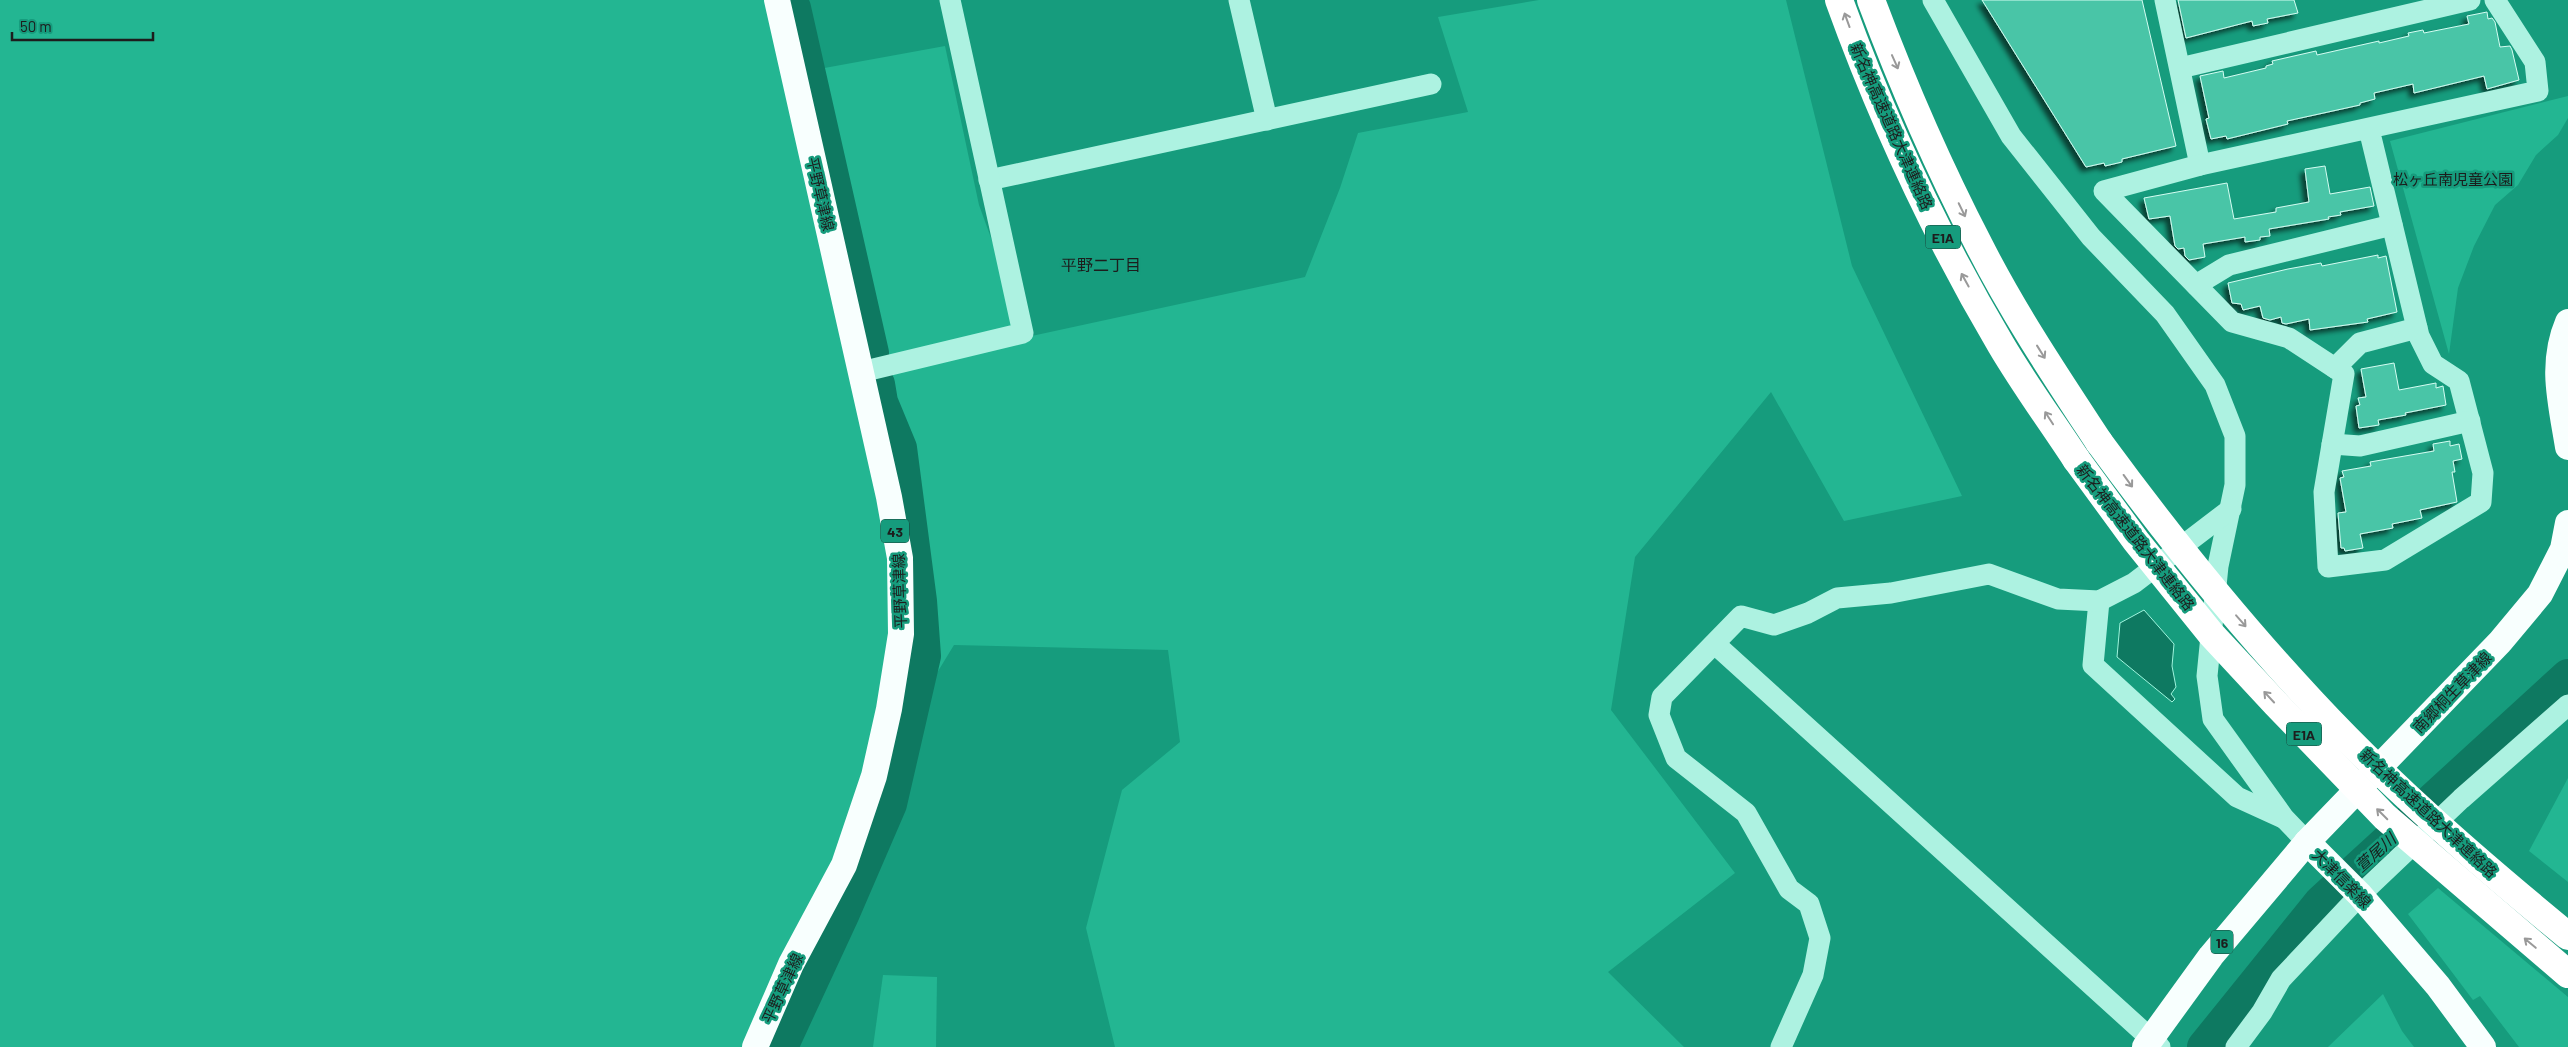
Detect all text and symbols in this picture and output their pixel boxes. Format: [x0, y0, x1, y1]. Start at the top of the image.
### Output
scale bar [12, 10, 154, 42]
one-way arrow [1842, 13, 1851, 29]
text: 50 m [20, 17, 52, 35]
street label: 新名神高速道路大津連絡路 [1847, 40, 1937, 212]
one-way arrow [1890, 54, 1900, 69]
street label: 平野草津線 [804, 155, 838, 233]
park label: 松ヶ丘南児童公園 [2393, 170, 2513, 188]
one-way arrow [1957, 202, 1967, 217]
road number: E1A [1926, 226, 1960, 248]
district label: 平野二丁目 [1061, 255, 1141, 274]
one-way arrow [1959, 273, 1969, 287]
one-way arrow [2036, 344, 2046, 358]
one-way arrow [2044, 412, 2054, 426]
street label: 新名神高速道路大津連絡路 [2073, 461, 2199, 613]
one-way arrow [2123, 474, 2133, 488]
road number: 43 [881, 520, 909, 542]
street label: 平野草津線 [889, 553, 909, 629]
one-way arrow [2236, 614, 2247, 627]
street label: 南郷桐生草津線 [2409, 648, 2495, 736]
one-way arrow [2263, 690, 2275, 703]
road number: E1A [2286, 722, 2322, 746]
street label: 新名神高速道路大津連絡路 [2357, 745, 2501, 881]
one-way arrow [2376, 808, 2388, 820]
water label: 萱尾川 [2351, 828, 2401, 875]
street label: 大津信楽線 [2309, 845, 2375, 911]
road number: 16 [2211, 930, 2233, 954]
one-way arrow [2524, 938, 2537, 949]
street label: 平野草津線 [758, 950, 806, 1026]

